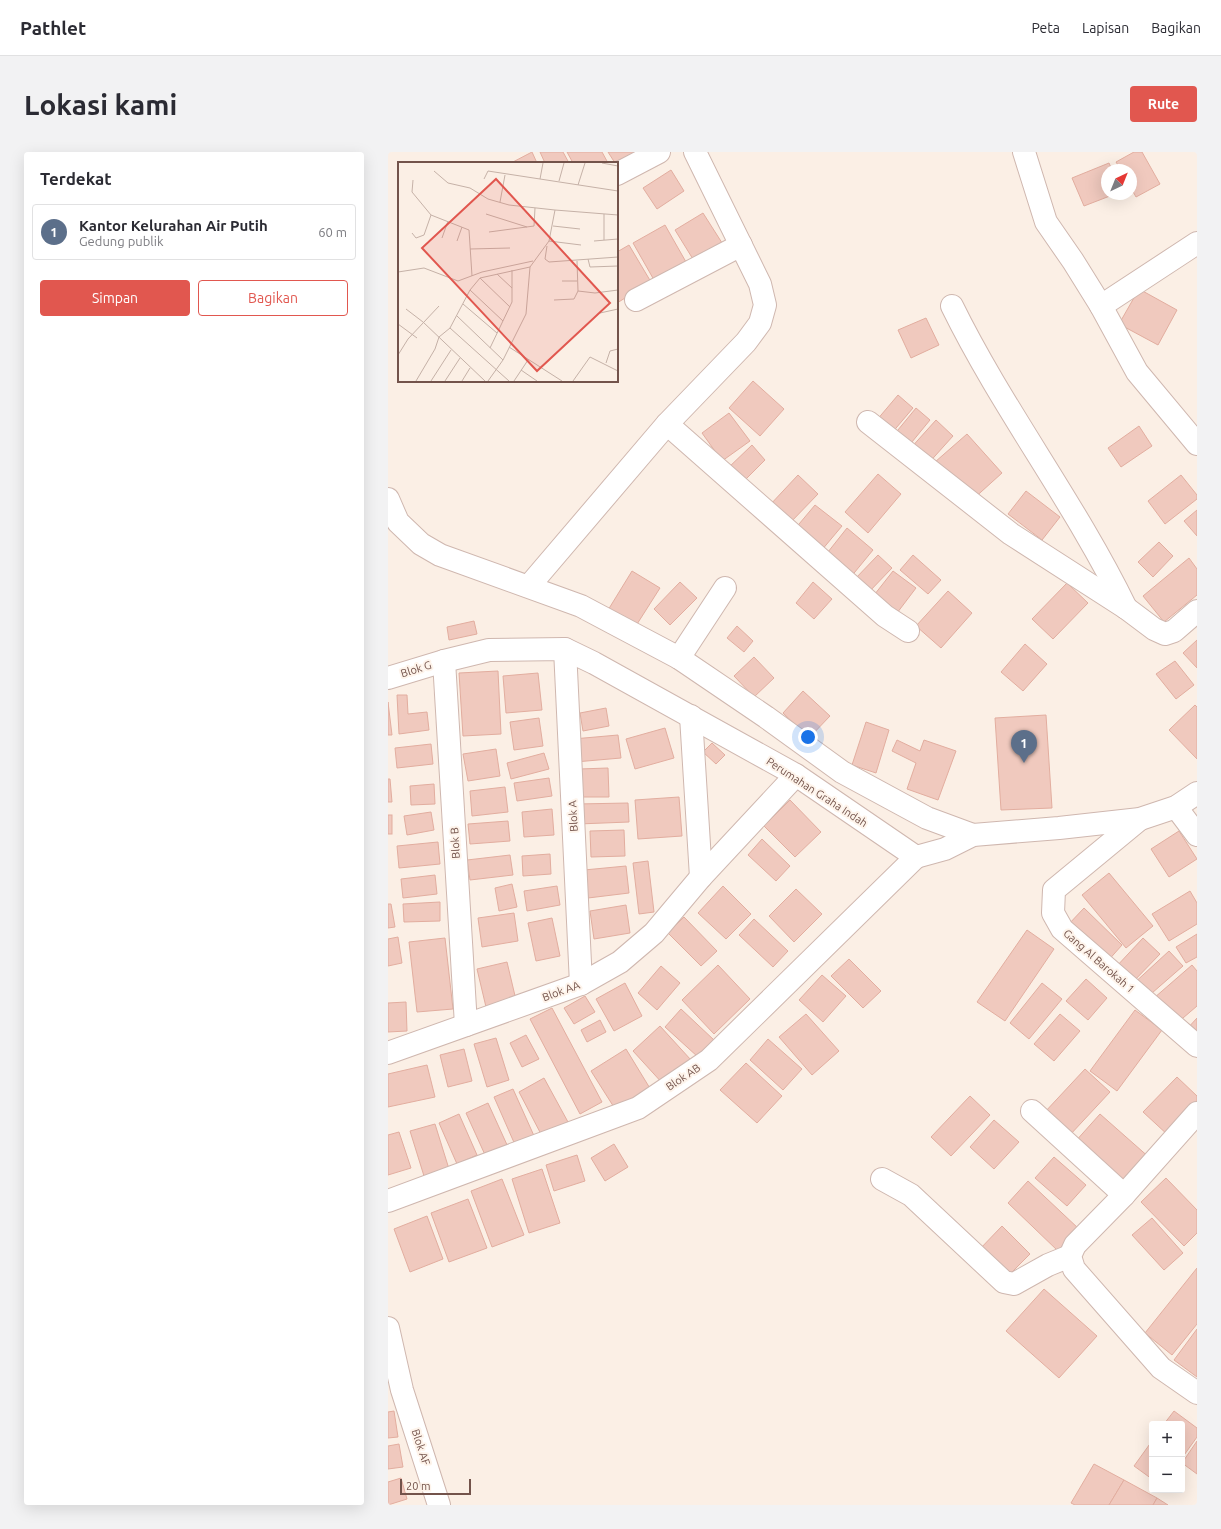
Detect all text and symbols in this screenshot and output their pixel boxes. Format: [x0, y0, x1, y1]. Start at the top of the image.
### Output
text: Pathlet [20, 17, 86, 39]
text: Peta [1032, 20, 1060, 36]
text: Lapisan [1082, 20, 1129, 36]
text: Bagikan [1151, 20, 1201, 36]
button: Rute [1130, 86, 1197, 122]
text: Lokasi kami [24, 89, 177, 120]
inset map [398, 162, 618, 382]
north arrow [1101, 164, 1137, 200]
text: Terdekat [40, 169, 112, 188]
text: Kantor Kelurahan Air Putih [79, 217, 268, 234]
text: 1 [50, 225, 58, 239]
text: 60 m [318, 225, 347, 239]
text: Gedung publik [79, 234, 163, 248]
button: Simpan [40, 280, 190, 316]
button: Bagikan [198, 280, 348, 316]
street label: Blok G [399, 659, 433, 679]
your location [798, 727, 818, 747]
pin: 1 [1011, 730, 1037, 763]
street label: Perumahan Graha Indah [764, 755, 870, 829]
street label: Blok A [566, 799, 580, 832]
street label: Blok B [448, 827, 462, 859]
street label: Gang Al Barokah 1 [1061, 927, 1137, 995]
street label: Blok AA [541, 978, 582, 1003]
street label: Blok AB [664, 1061, 702, 1093]
map controls [1149, 1421, 1185, 1493]
button: + [1149, 1421, 1185, 1457]
street label: Blok AF [410, 1427, 433, 1467]
button: − [1149, 1457, 1185, 1493]
scale bar [400, 1477, 471, 1496]
text: 20 m [406, 1480, 430, 1492]

